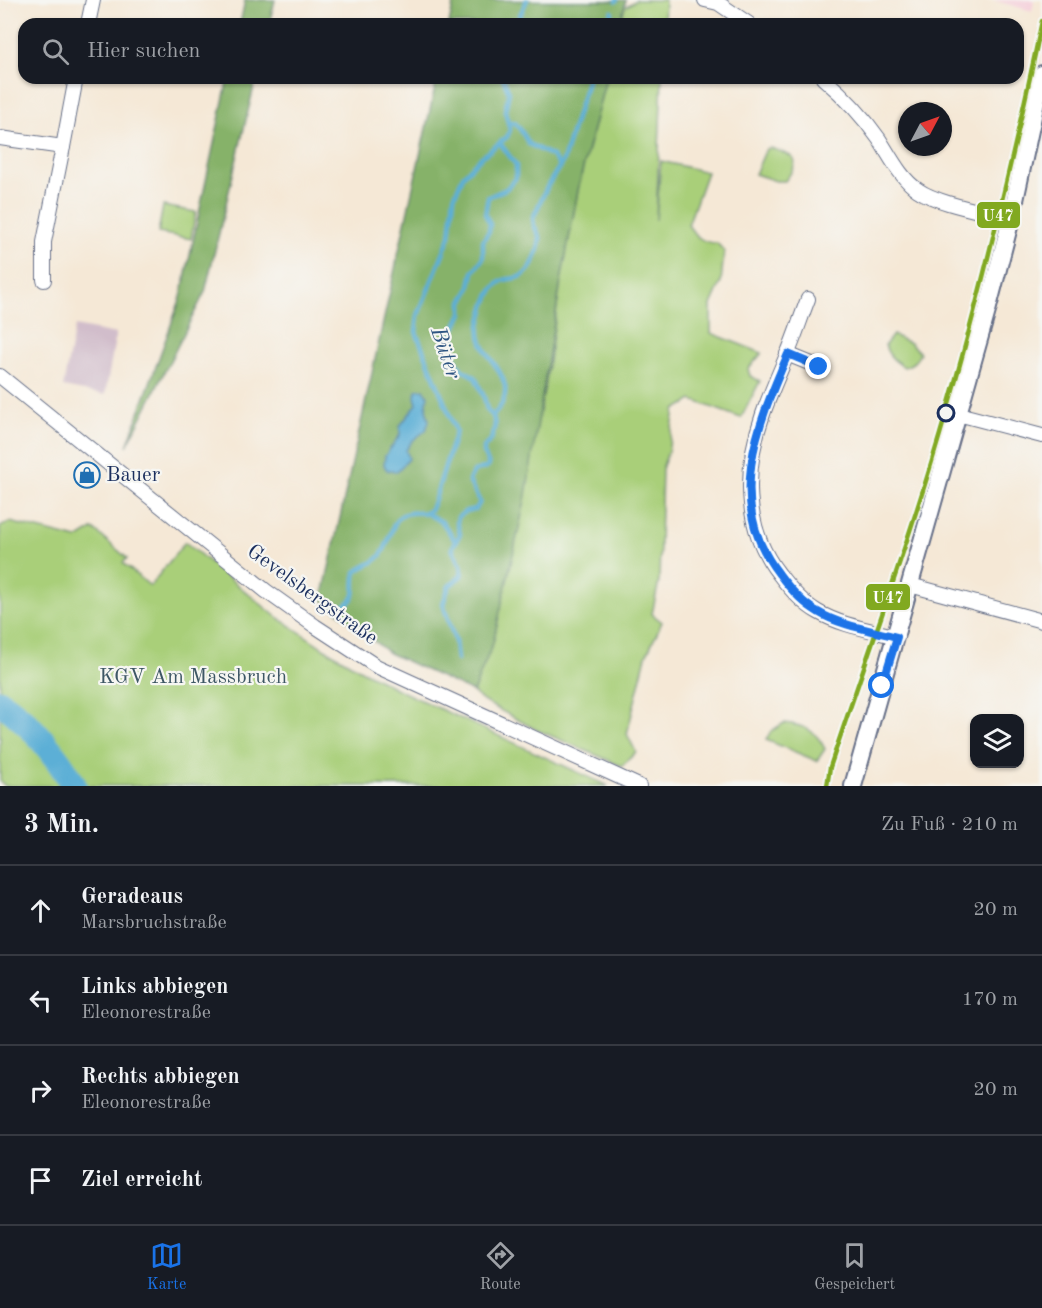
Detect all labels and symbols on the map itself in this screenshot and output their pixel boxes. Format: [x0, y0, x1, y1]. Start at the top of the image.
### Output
north arrow [898, 102, 952, 156]
line badge: U47 [976, 201, 1021, 229]
text: U47 [982, 209, 1014, 225]
water label: Büter [426, 323, 464, 382]
route end [805, 353, 831, 379]
unlabelled marker [937, 404, 955, 422]
shop icon: Bauer [72, 460, 102, 490]
place label: Bauer [106, 465, 161, 486]
street label: Gevelsbergstraße [243, 541, 381, 649]
line badge: U47 [865, 583, 911, 611]
text: U47 [872, 591, 904, 607]
park label: KGV Am Massbruch [99, 667, 287, 688]
route start [868, 672, 894, 698]

